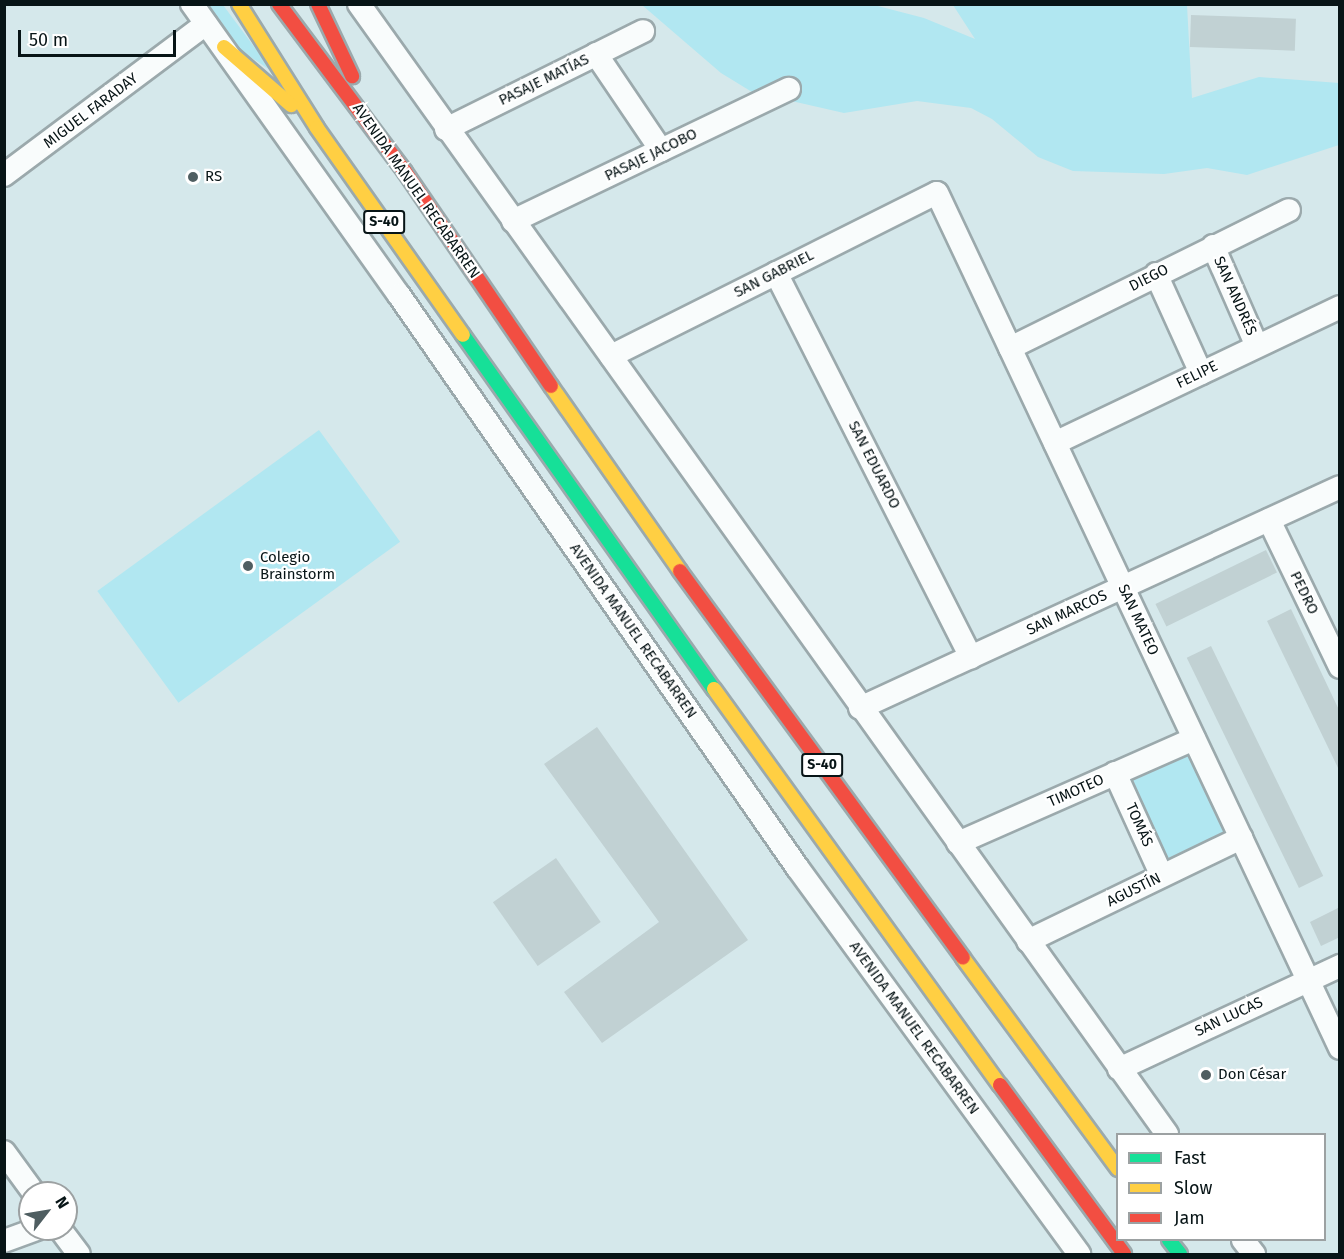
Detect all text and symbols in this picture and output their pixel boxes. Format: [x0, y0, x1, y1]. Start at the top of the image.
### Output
scale bar [21, 18, 178, 56]
text: 50 m [29, 29, 68, 51]
street label: PASAJE MATÍAS [496, 50, 592, 110]
street label: MIGUEL FARADAY [40, 70, 142, 152]
street label: AVENIDA MANUEL RECABARREN [349, 100, 483, 282]
street label: PASAJE JACOBO [602, 125, 700, 185]
place label: RS [205, 168, 222, 186]
marker: RS [186, 170, 200, 184]
road number: S-40 [363, 211, 405, 233]
street label: SAN GABRIEL [731, 246, 817, 302]
street label: SAN ANDRÉS [1210, 254, 1260, 338]
street label: DIEGO [1126, 260, 1172, 296]
street label: FELIPE [1173, 357, 1221, 393]
street label: SAN EDUARDO [844, 418, 904, 512]
street label: AVENIDA MANUEL RECABARREN [566, 540, 700, 722]
place label: Colegio Brainstorm [260, 548, 335, 583]
marker: Colegio Brainstorm [241, 559, 255, 573]
street label: PEDRO [1286, 569, 1322, 617]
street label: SAN MATEO [1114, 582, 1162, 658]
street label: SAN MARCOS [1024, 587, 1110, 639]
road number: S-40 [801, 754, 843, 776]
street label: TIMOTEO [1045, 771, 1107, 811]
street label: TOMÁS [1121, 800, 1157, 850]
street label: AGUSTÍN [1104, 869, 1164, 911]
street label: AVENIDA MANUEL RECABARREN [845, 938, 983, 1118]
street label: SAN LUCAS [1192, 993, 1266, 1041]
place label: Don César [1218, 1066, 1286, 1084]
marker: Don César [1199, 1068, 1213, 1082]
legend [1116, 1133, 1326, 1241]
text: Fast [1174, 1147, 1206, 1169]
text: Slow [1174, 1177, 1212, 1199]
north arrow [18, 1181, 78, 1241]
text: N [51, 1193, 73, 1212]
text: Jam [1174, 1207, 1205, 1229]

